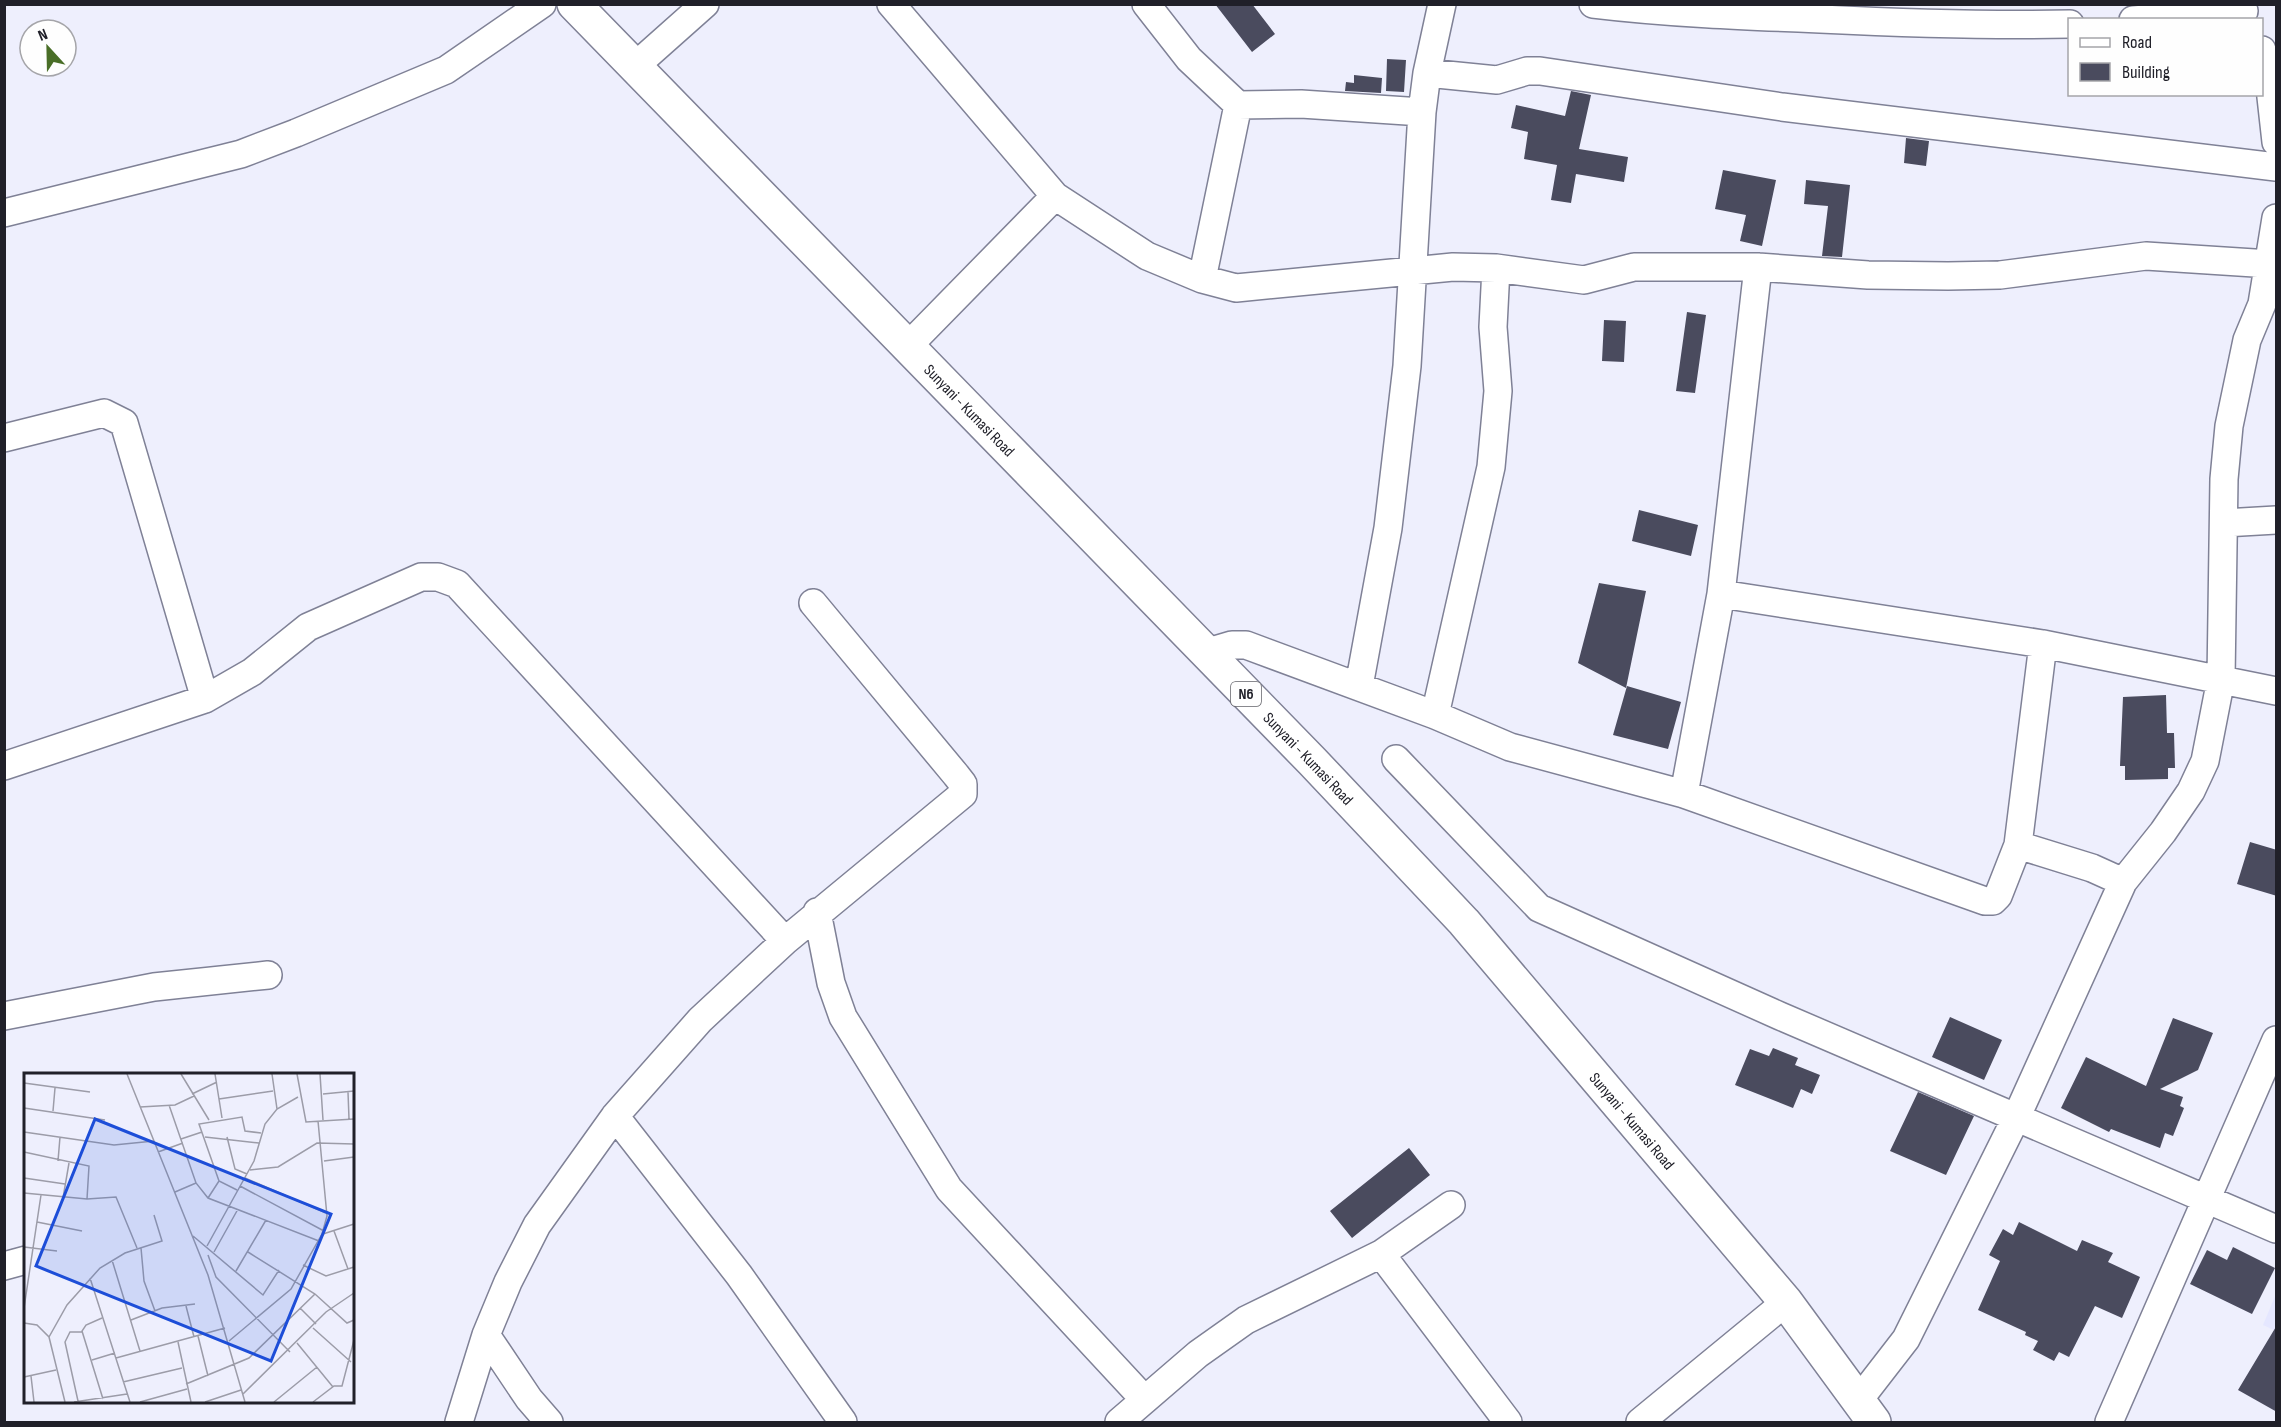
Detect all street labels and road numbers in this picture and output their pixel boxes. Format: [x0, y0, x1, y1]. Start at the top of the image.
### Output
street label: Sunyani - Kumasi Road [920, 361, 1018, 461]
road number: N6 [1231, 682, 1261, 706]
street label: Sunyani - Kumasi Road [1259, 709, 1357, 810]
street label: Sunyani - Kumasi Road [1585, 1069, 1678, 1174]

